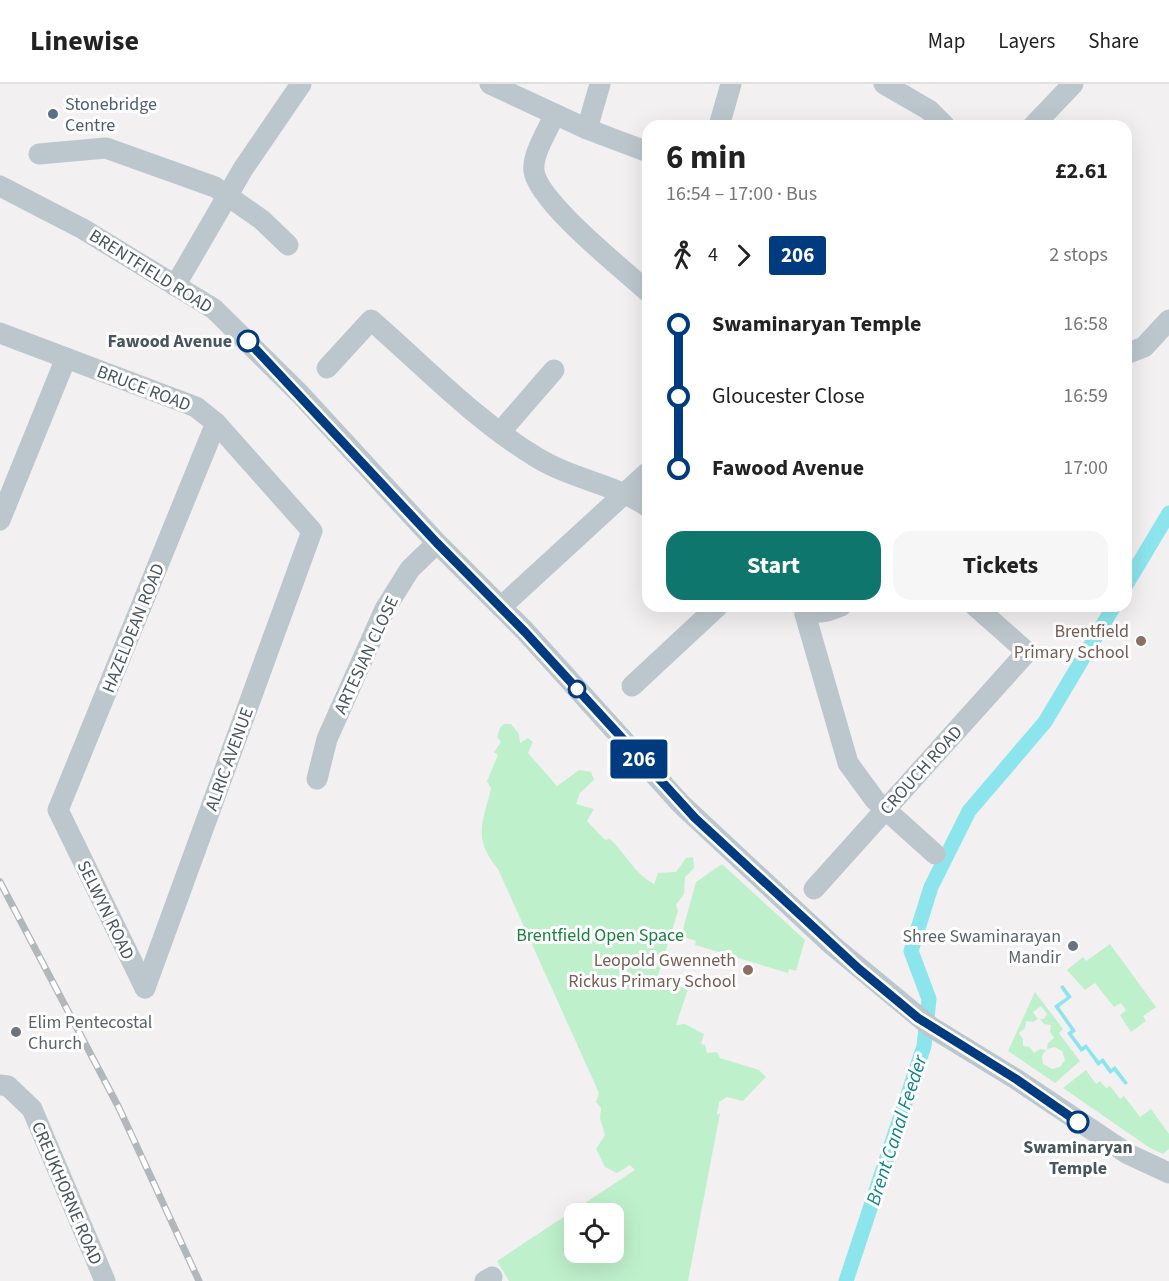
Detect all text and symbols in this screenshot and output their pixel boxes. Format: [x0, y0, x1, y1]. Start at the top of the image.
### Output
text: Linewise [30, 21, 139, 61]
text: Map [928, 26, 965, 56]
text: Layers [998, 26, 1055, 56]
text: Share [1088, 26, 1139, 56]
place label: Stonebridge Centre [65, 92, 157, 138]
marker: Stonebridge Centre [46, 107, 60, 121]
text: 6 min [666, 134, 746, 181]
text: £2.61 [1055, 155, 1108, 187]
text: 16:54 – 17:00 · Bus [666, 180, 817, 208]
street label: BRENTFIELD ROAD [84, 223, 217, 319]
icon: walk [666, 239, 699, 272]
icon: forward [727, 239, 760, 272]
text: 206 [781, 240, 814, 270]
text: 4 [708, 241, 718, 269]
text: 2 stops [1049, 241, 1108, 269]
text: Swaminaryan Temple [712, 308, 921, 340]
text: 16:58 [1063, 310, 1108, 338]
place label: Fawood Avenue [108, 329, 232, 354]
marker: Fawood Avenue [237, 330, 259, 352]
street label: BRUCE ROAD [93, 359, 194, 418]
text: Gloucester Close [712, 380, 865, 412]
text: 16:59 [1063, 382, 1108, 410]
text: Fawood Avenue [712, 452, 864, 484]
text: 17:00 [1063, 454, 1108, 482]
button: Start [666, 531, 881, 600]
button: Tickets [893, 531, 1108, 600]
street label: HAZELDEAN ROAD [96, 560, 171, 697]
street label: ARTESIAN CLOSE [328, 592, 405, 718]
place label: Brentfield Primary School [1014, 619, 1129, 665]
marker: Brentfield Primary School [1134, 634, 1148, 648]
unlabelled marker [568, 680, 586, 698]
street label: ALRIC AVENUE [199, 704, 260, 814]
street label: CROUCH ROAD [874, 720, 968, 821]
line badge: 206 [604, 740, 674, 778]
text: 206 [622, 744, 656, 774]
street label: SELWYN ROAD [71, 856, 140, 964]
park label: Brentfield Open Space [516, 923, 684, 948]
place label: Shree Swaminarayan Mandir [903, 924, 1062, 970]
marker: Shree Swaminarayan Mandir [1066, 939, 1080, 953]
place label: Leopold Gwenneth Rickus Primary School [568, 948, 736, 994]
marker: Leopold Gwenneth Rickus Primary School [741, 963, 755, 977]
place label: Elim Pentecostal Church [28, 1010, 152, 1056]
marker: Elim Pentecostal Church [9, 1025, 23, 1039]
water label: Brent Canal Feeder [860, 1051, 935, 1209]
marker: Swaminaryan Temple [1067, 1111, 1089, 1133]
street label: CREUKHORNE ROAD [25, 1118, 108, 1269]
place label: Swaminaryan Temple [1023, 1135, 1133, 1181]
map controls [564, 1203, 624, 1263]
button: locate [564, 1203, 624, 1263]

